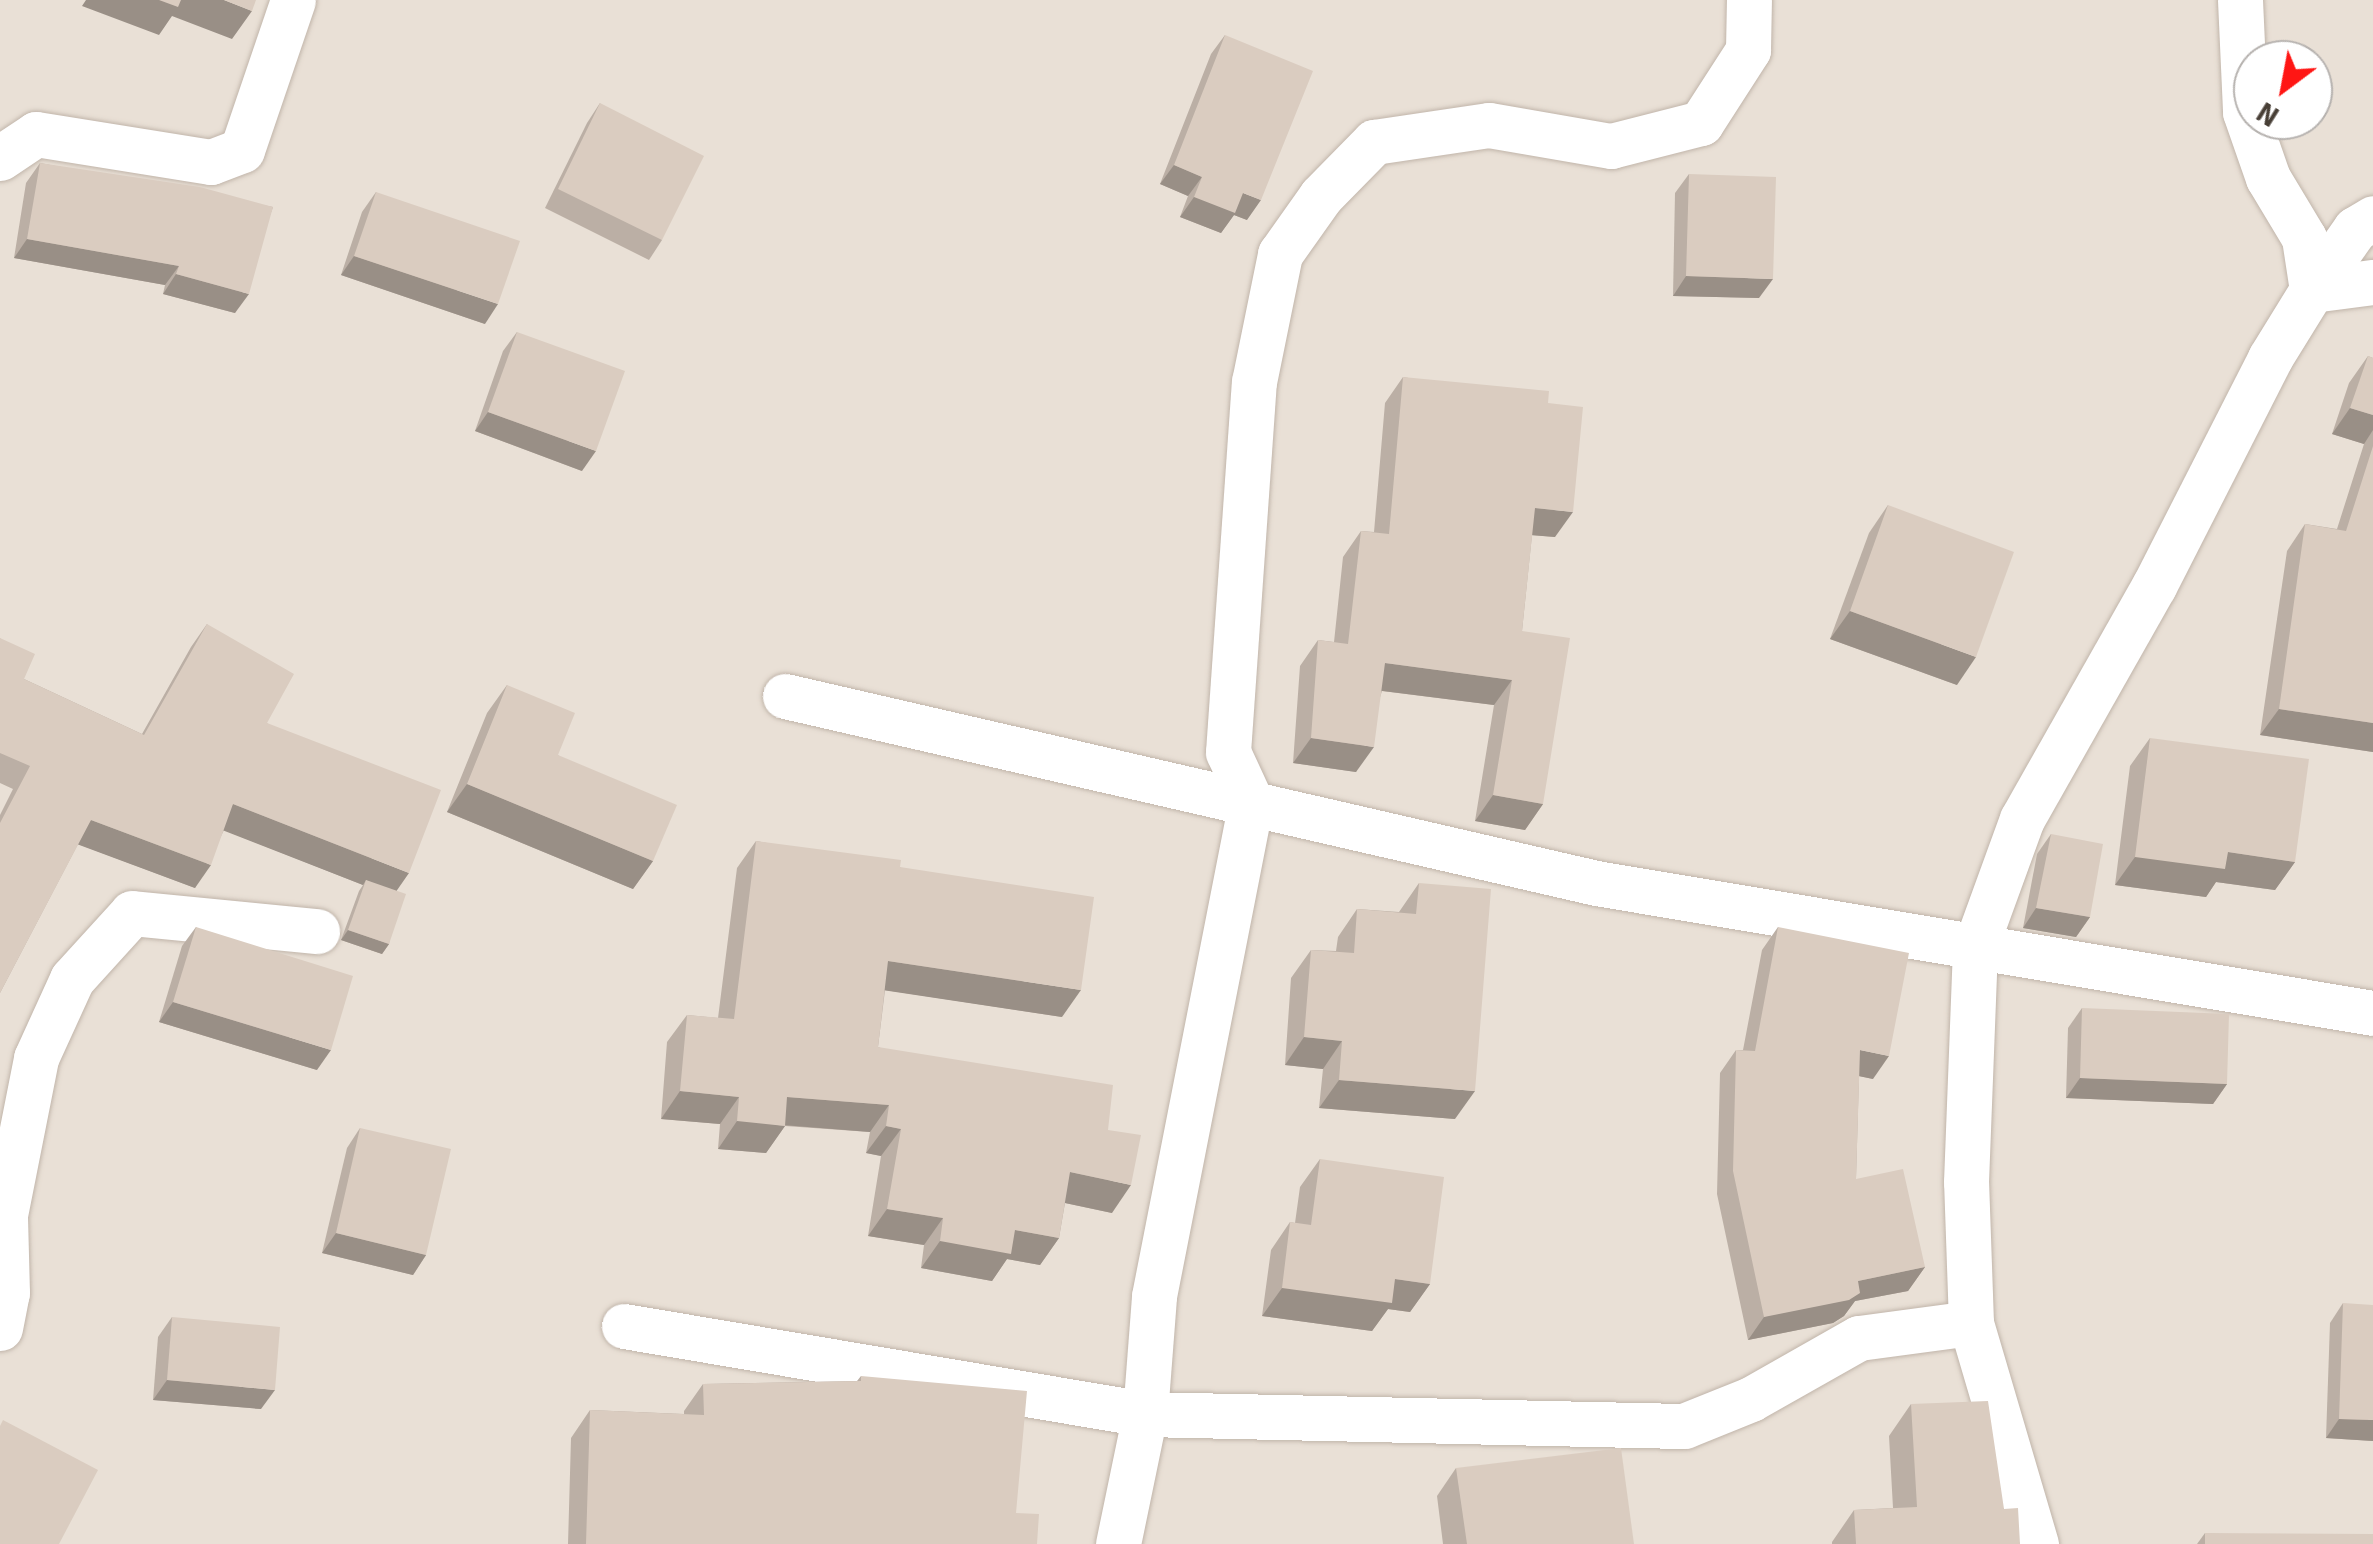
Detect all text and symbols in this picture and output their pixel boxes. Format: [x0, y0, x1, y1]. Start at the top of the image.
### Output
north arrow [2233, 40, 2333, 140]
text: N [2251, 94, 2285, 133]

